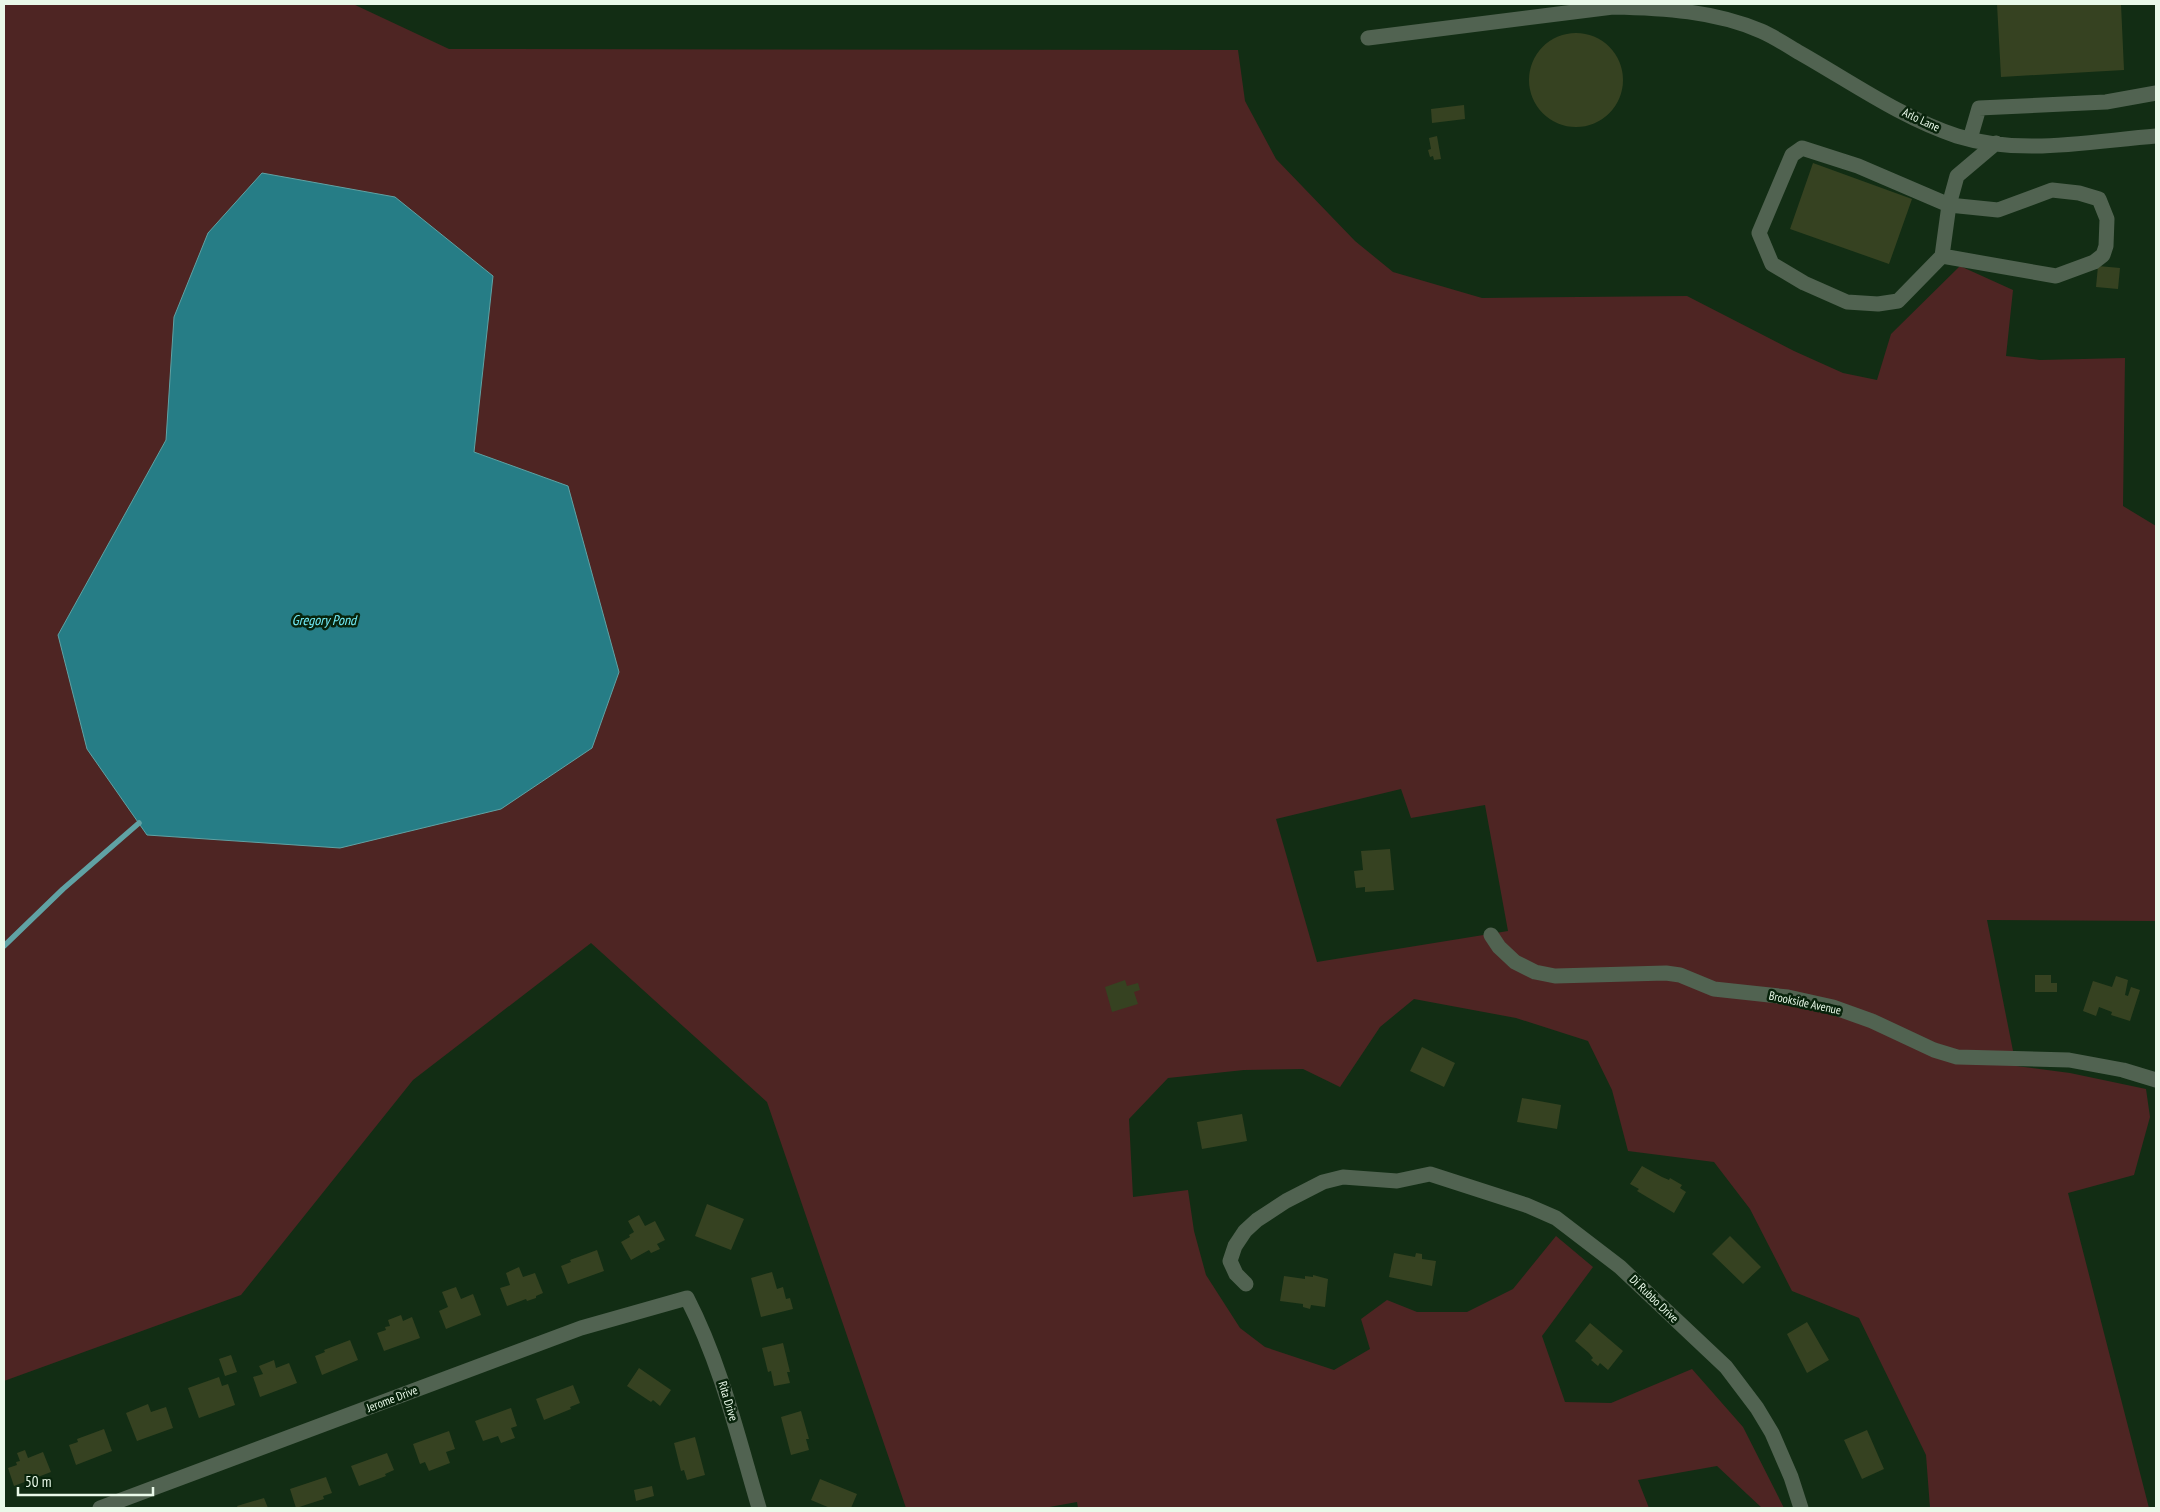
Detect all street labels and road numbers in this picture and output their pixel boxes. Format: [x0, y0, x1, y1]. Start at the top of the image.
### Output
street label: Arlo Lane [1900, 104, 1942, 135]
street label: Brookside Avenue [1768, 988, 1843, 1017]
street label: Di Rubbo Drive [1627, 1272, 1682, 1326]
street label: Rita Drive [715, 1379, 742, 1423]
street label: Jerome Drive [363, 1382, 419, 1415]

